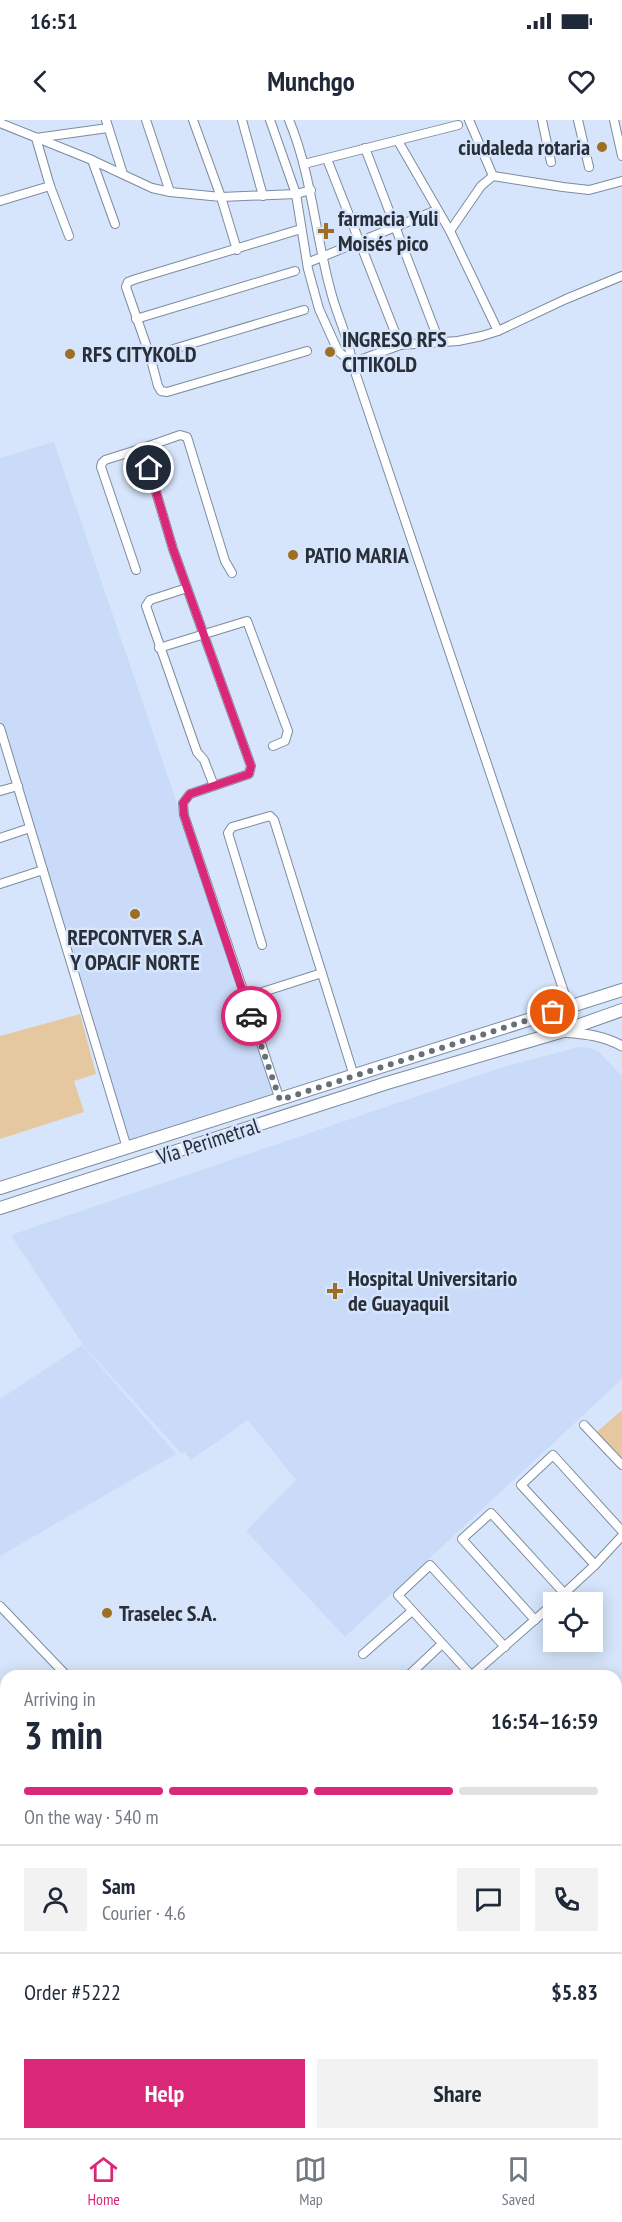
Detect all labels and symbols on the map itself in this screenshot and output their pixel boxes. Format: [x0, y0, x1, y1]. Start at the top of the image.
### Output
place label: ciudaleda rotaria [458, 133, 590, 161]
marker: ciudaleda rotaria [595, 140, 609, 154]
place label: farmacia Yuli Moisés pico [338, 204, 439, 257]
marker: farmacia Yuli Moisés pico [319, 224, 333, 238]
place label: INGRESO RFS CITIKOLD [342, 325, 447, 378]
place label: RFS CITYKOLD [82, 340, 197, 368]
marker: INGRESO RFS CITIKOLD [323, 345, 337, 359]
marker: RFS CITYKOLD [63, 347, 77, 361]
pin [123, 442, 174, 493]
place label: PATIO MARIA [305, 541, 410, 569]
marker: PATIO MARIA [286, 548, 300, 562]
marker: REPCONTVER S.A Y OPACIF NORTE [128, 907, 142, 921]
place label: REPCONTVER S.A Y OPACIF NORTE [67, 923, 204, 976]
courier [221, 986, 281, 1046]
pin [527, 986, 578, 1037]
street label: Vía Perimetral [152, 1111, 264, 1171]
place label: Hospital Universitario de Guayaquil [348, 1264, 518, 1317]
marker: Hospital Universitario de Guayaquil [326, 1282, 344, 1300]
place label: Traselec S.A. [119, 1599, 217, 1627]
marker: Traselec S.A. [100, 1606, 114, 1620]

